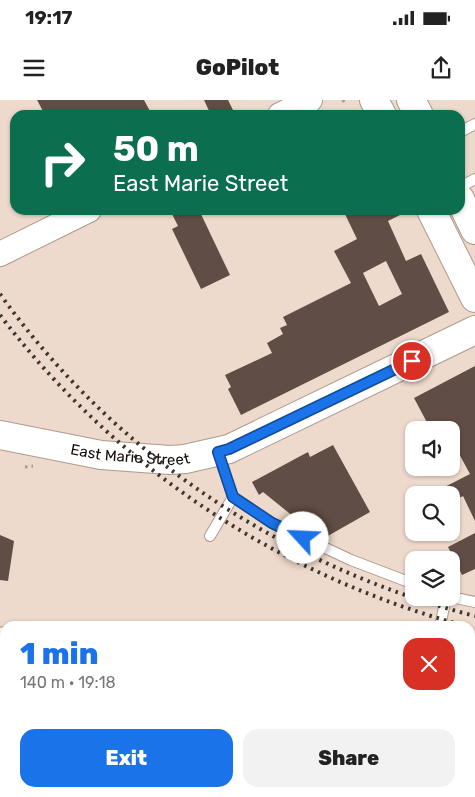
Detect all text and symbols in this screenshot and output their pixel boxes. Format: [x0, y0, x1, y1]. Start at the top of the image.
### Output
text: 19:17 [25, 6, 73, 29]
icon: menu [20, 54, 48, 82]
text: GoPilot [196, 54, 279, 81]
icon: share [427, 54, 455, 82]
text: 50 m [113, 128, 199, 170]
icon: right [30, 130, 95, 195]
text: East Marie Street [113, 170, 288, 197]
pin [391, 340, 433, 382]
icon: arrive [398, 347, 426, 375]
map controls [405, 421, 460, 606]
button: sound [405, 421, 460, 476]
street label: East Marie Street [69, 440, 192, 469]
button: search [405, 486, 460, 541]
position arrow [276, 511, 328, 563]
button: layers [405, 551, 460, 606]
text: 1 min [20, 636, 98, 672]
button: close [403, 638, 455, 690]
text: 140 m · 19:18 [20, 673, 116, 692]
button: Exit [20, 729, 233, 787]
button: Share [243, 729, 455, 787]

